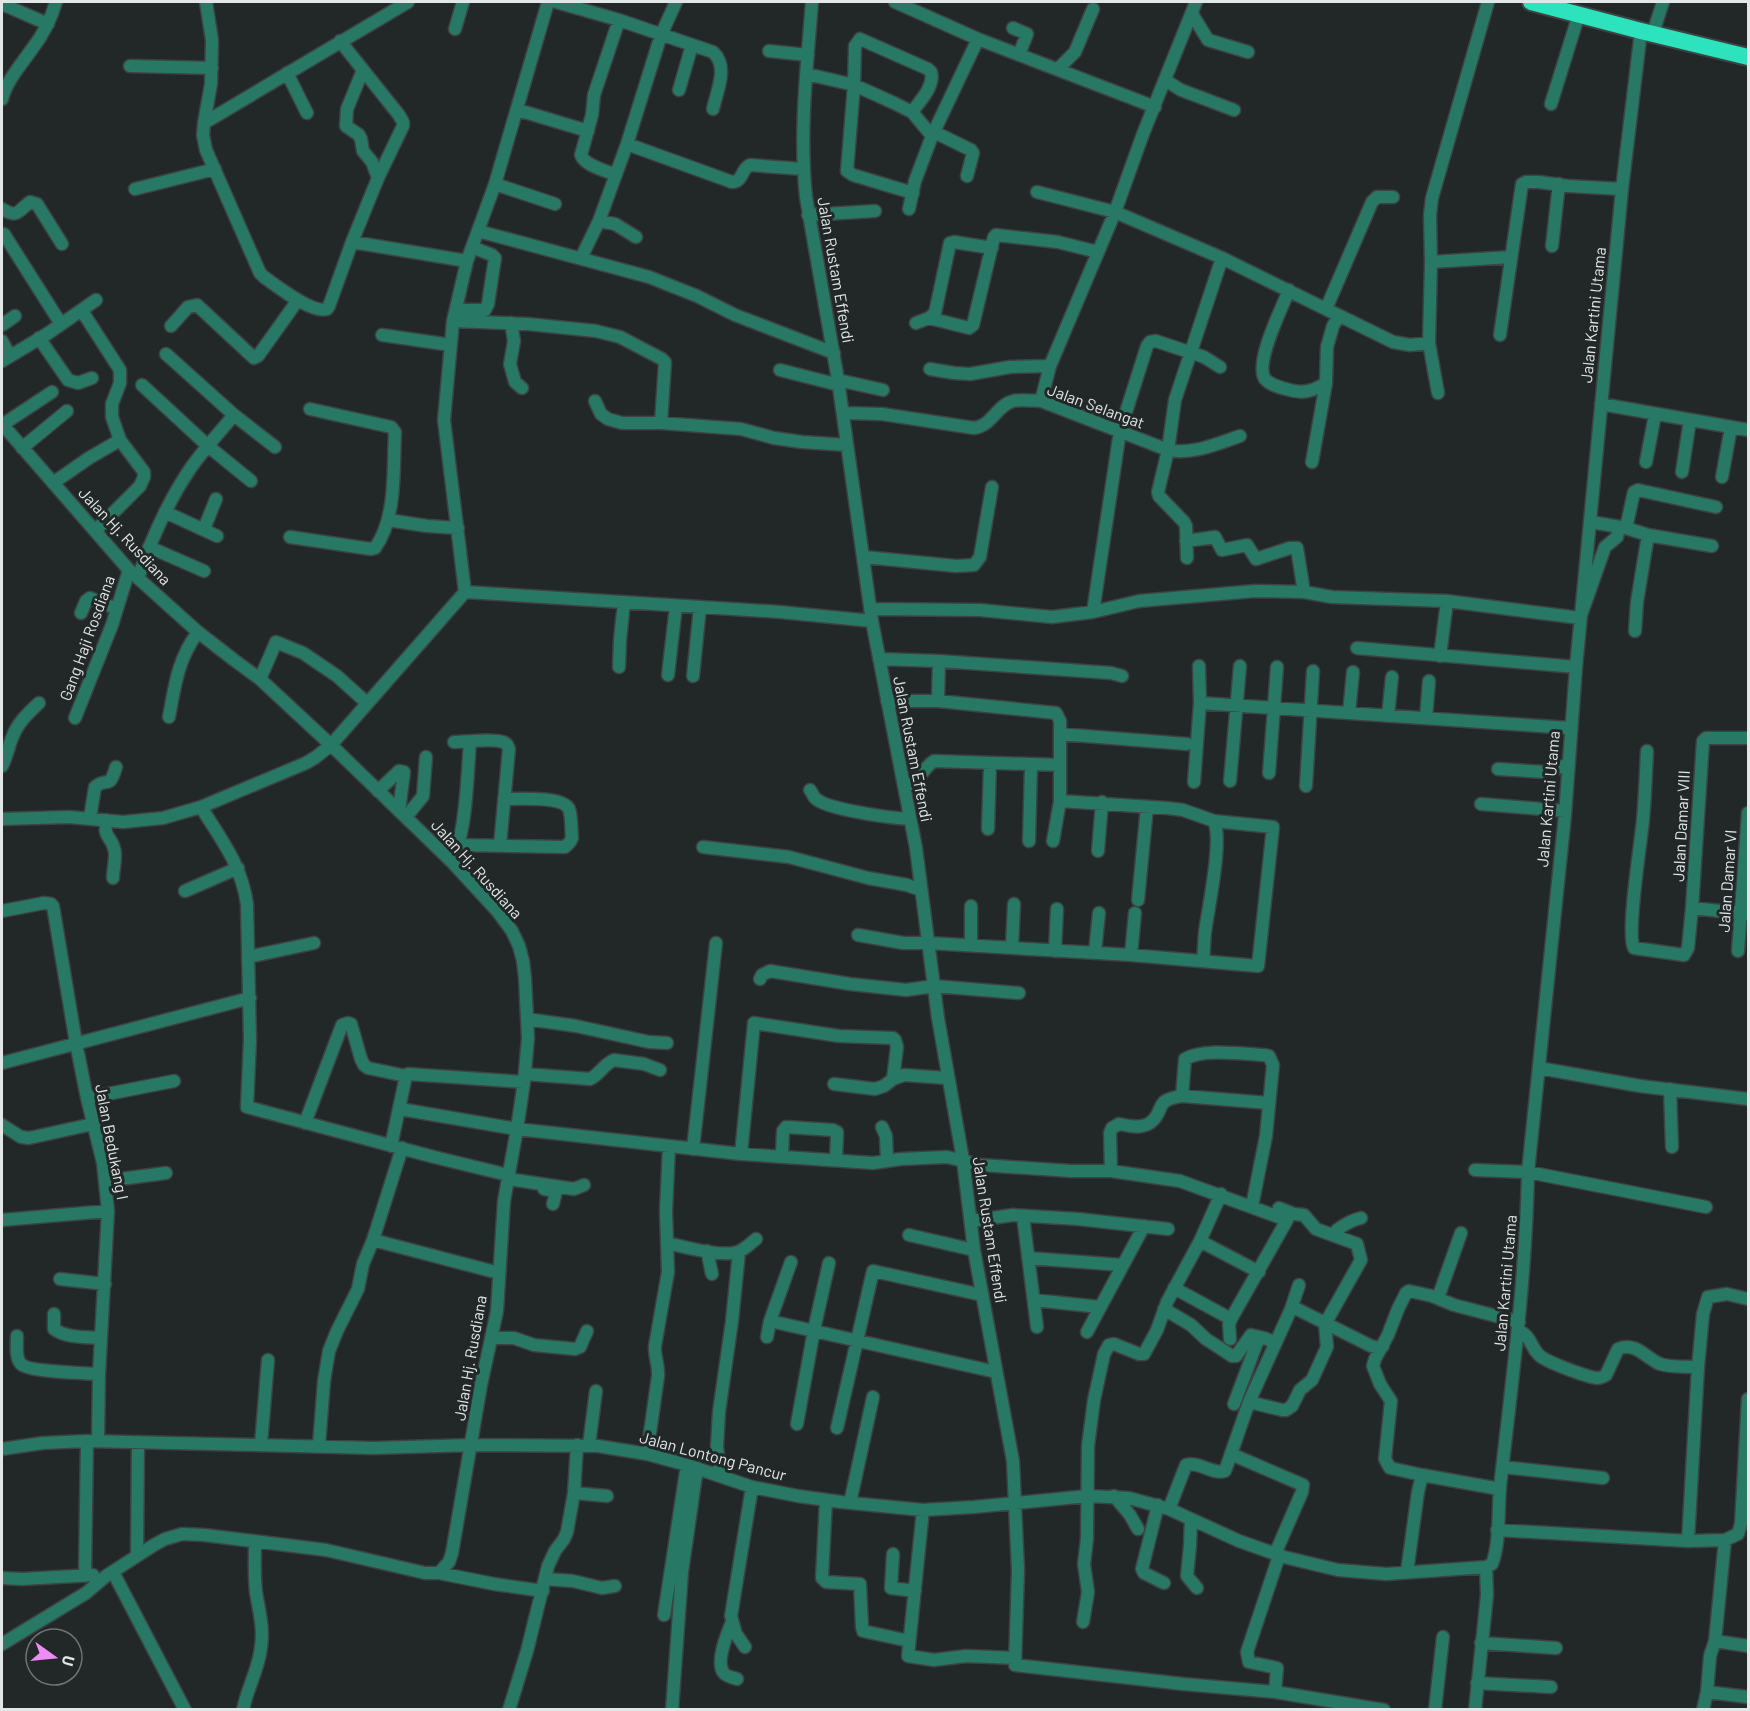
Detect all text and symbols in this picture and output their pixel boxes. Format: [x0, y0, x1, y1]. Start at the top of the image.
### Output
street label: Jalan Rustam Effendi [814, 196, 859, 344]
street label: Jalan Kartini Utama [1576, 246, 1609, 384]
street label: Jalan Selangat [1045, 379, 1147, 432]
street label: Jalan Hj. Rusdiana [75, 483, 176, 589]
street label: Gang Haji Rosdiana [55, 573, 118, 703]
street label: Jalan Rustam Effendi [890, 675, 937, 823]
street label: Jalan Kartini Utama [1532, 730, 1563, 868]
street label: Jalan Damar VIII [1668, 770, 1693, 882]
street label: Jalan Hj. Rusdiana [428, 815, 527, 922]
street label: Jalan Damar VI [1713, 829, 1740, 933]
street label: Jalan Bedukang I [92, 1082, 133, 1201]
street label: Jalan Rustam Effendi [970, 1155, 1011, 1304]
street label: Jalan Kartini Utama [1489, 1214, 1520, 1352]
street label: Jalan Hj. Rusdiana [449, 1294, 490, 1422]
street label: Jalan Lontong Pancur [638, 1427, 789, 1484]
north arrow [24, 1627, 84, 1687]
text: U [58, 1654, 79, 1668]

